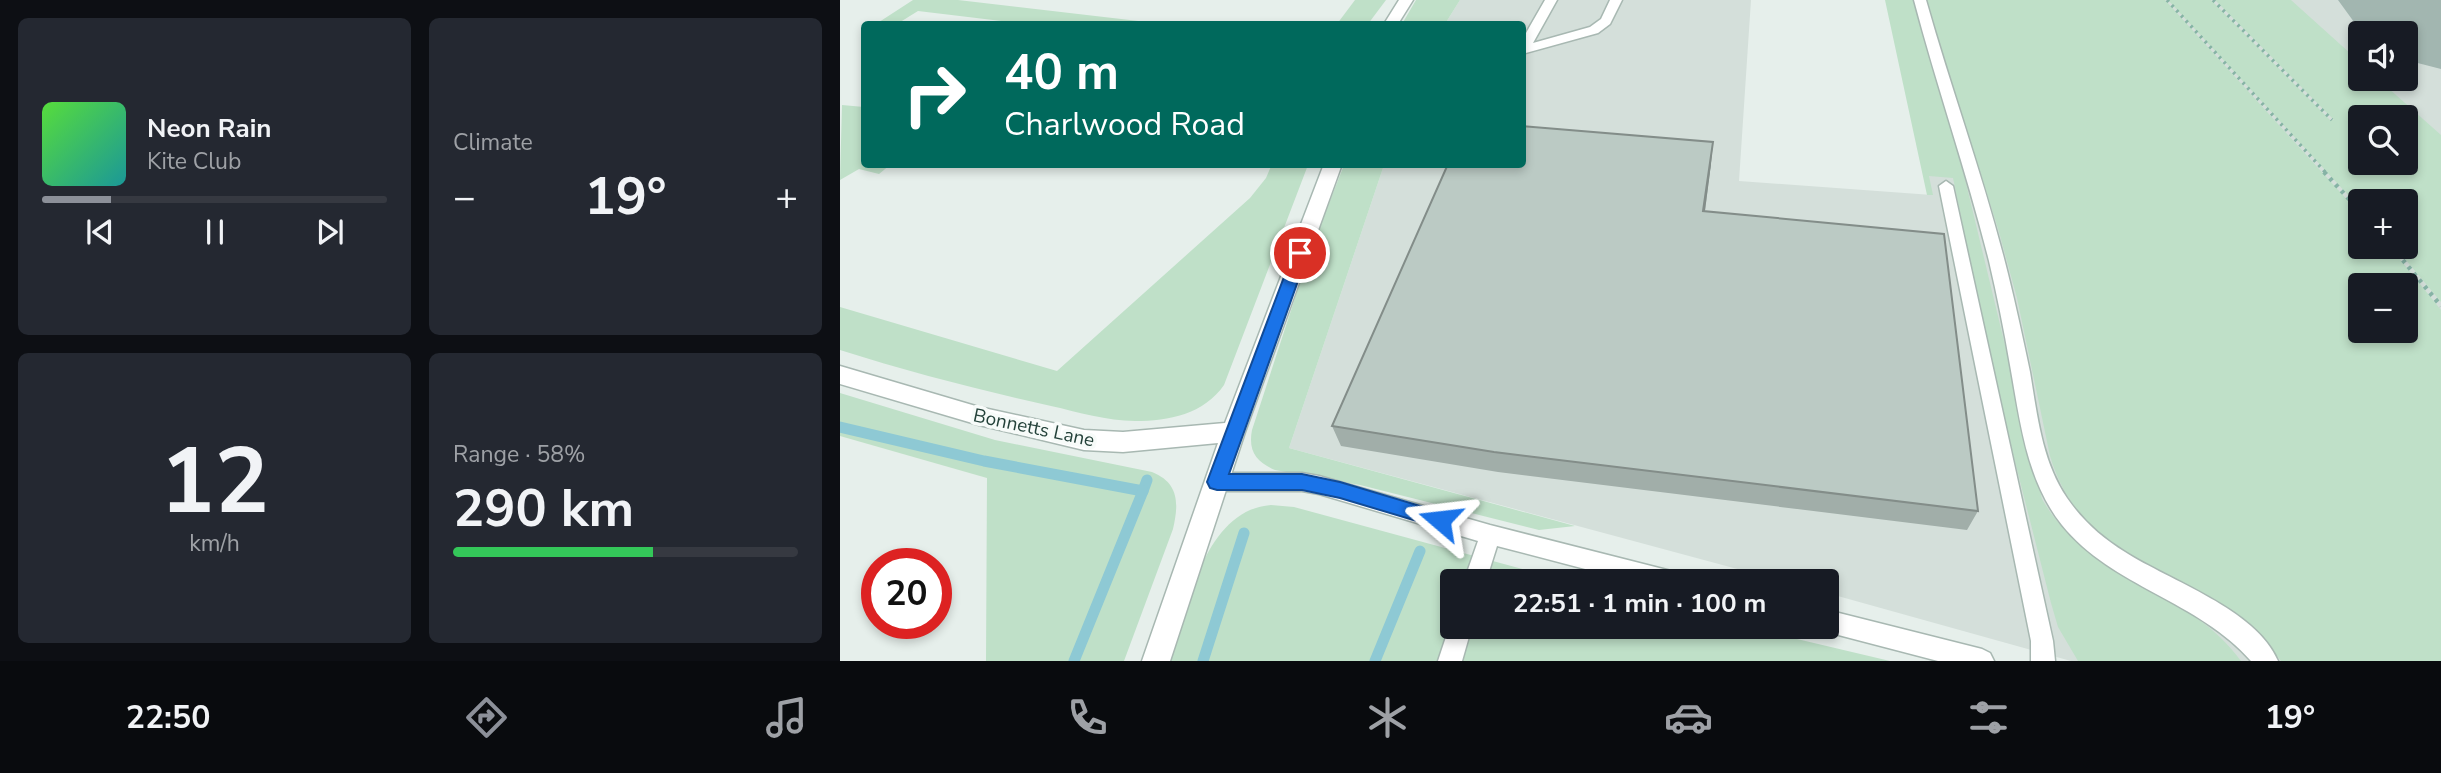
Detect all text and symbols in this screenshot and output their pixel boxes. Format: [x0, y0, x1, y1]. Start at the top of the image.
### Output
map controls [2348, 21, 2418, 343]
button: sound [2348, 21, 2418, 91]
text: 40 m [1004, 39, 1119, 106]
icon: right [889, 49, 980, 140]
text: Charlwood Road [1004, 103, 1245, 146]
button: search [2348, 105, 2418, 175]
text: Neon Rain [147, 111, 272, 146]
text: Climate [453, 127, 533, 158]
text: Kite Club [147, 146, 241, 177]
text: 19° [584, 161, 667, 232]
text: − [453, 172, 476, 223]
text: + [775, 172, 798, 223]
button: + [2348, 189, 2418, 259]
icon: previous [81, 213, 119, 251]
icon: pause [196, 213, 234, 251]
icon: next [311, 213, 349, 251]
pin [1270, 223, 1330, 283]
icon: arrive [1281, 234, 1319, 272]
button: − [2348, 273, 2418, 343]
street label: Bonnetts Lane [971, 402, 1097, 454]
text: 12 [160, 420, 269, 544]
text: Range · 58% [453, 439, 585, 470]
text: 290 km [453, 473, 634, 544]
position arrow [1403, 483, 1477, 557]
text: km/h [189, 528, 240, 559]
speed limit sign: 20 [861, 548, 952, 639]
text: 22:51 · 1 min · 100 m [1513, 586, 1766, 621]
icon: directions [462, 693, 511, 742]
icon: music [762, 693, 811, 742]
icon: phone [1063, 693, 1112, 742]
icon: climate [1363, 693, 1412, 742]
icon: car [1664, 693, 1713, 742]
icon: filters [1964, 693, 2013, 742]
text: 22:50 [126, 696, 210, 739]
text: 19° [2265, 696, 2315, 739]

